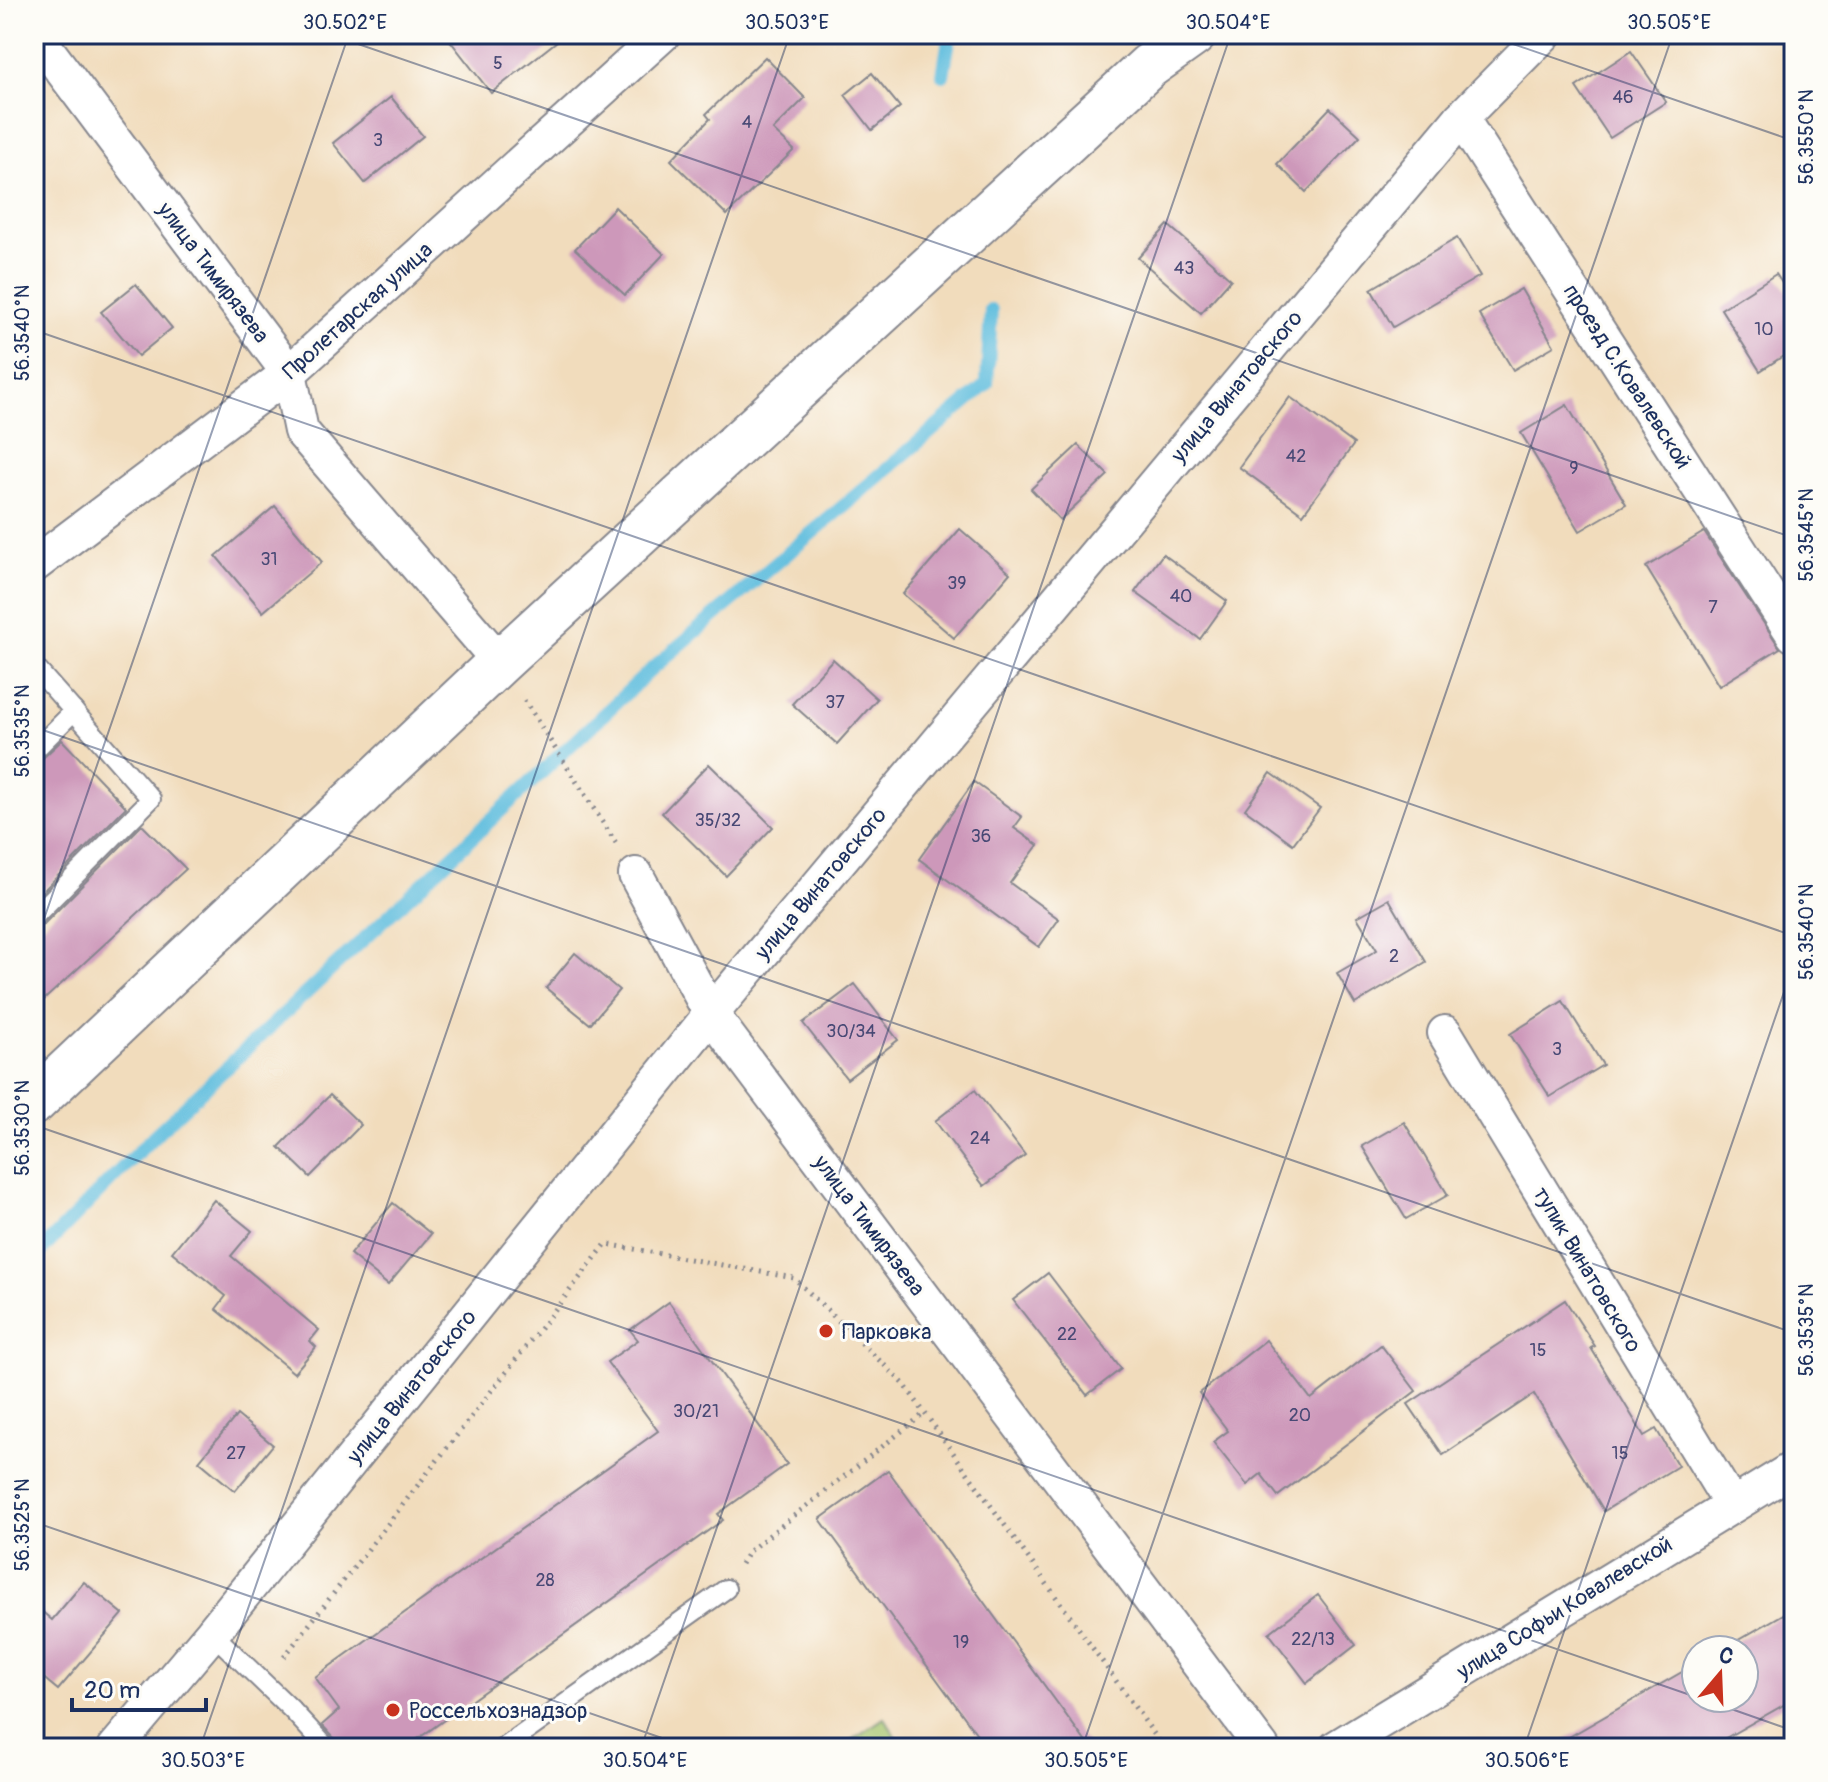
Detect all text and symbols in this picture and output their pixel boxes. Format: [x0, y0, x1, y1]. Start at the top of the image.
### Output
text: 30.502°E [303, 10, 387, 35]
text: 30.503°E [745, 10, 829, 35]
text: 30.504°E [1186, 10, 1270, 35]
text: 30.505°E [1627, 10, 1711, 35]
house number: 5 [493, 52, 503, 75]
house number: 46 [1613, 86, 1633, 109]
text: 56.3550°N [1794, 89, 1819, 185]
house number: 4 [742, 111, 753, 134]
house number: 3 [373, 129, 383, 152]
street label: улица Тимирязева [151, 196, 275, 349]
street label: Пролетарская улица [277, 236, 438, 385]
house number: 43 [1174, 257, 1194, 280]
street label: проезд С.Ковалевской [1557, 279, 1697, 474]
text: 56.3540°N [10, 285, 35, 381]
street label: улица Винатовского [1164, 305, 1309, 469]
house number: 10 [1754, 318, 1774, 341]
house number: 42 [1286, 445, 1306, 468]
house number: 9 [1569, 457, 1579, 480]
text: 56.3545°N [1794, 488, 1819, 582]
house number: 31 [260, 548, 278, 571]
house number: 39 [947, 572, 967, 595]
house number: 40 [1170, 585, 1192, 608]
house number: 7 [1708, 596, 1718, 619]
text: 56.3535°N [10, 684, 35, 778]
house number: 37 [825, 691, 845, 714]
street label: улица Винатовского [748, 802, 893, 966]
house number: 35/32 [695, 809, 741, 832]
house number: 36 [971, 825, 991, 848]
text: 56.3540°N [1794, 884, 1819, 980]
house number: 2 [1389, 945, 1399, 968]
house number: 30/34 [826, 1020, 876, 1043]
house number: 3 [1552, 1038, 1562, 1061]
text: 56.3530°N [10, 1080, 35, 1176]
house number: 24 [970, 1127, 991, 1150]
street label: улица Тимирязева [807, 1149, 931, 1302]
street label: тупик Винатовского [1527, 1182, 1648, 1358]
text: 56.3535°N [1794, 1283, 1819, 1377]
street label: улица Винатовского [340, 1304, 483, 1470]
place label: Парковка [842, 1318, 931, 1346]
marker: Парковка [817, 1322, 835, 1340]
house number: 22 [1057, 1323, 1077, 1346]
house number: 15 [1530, 1339, 1546, 1362]
house number: 30/21 [673, 1400, 719, 1423]
house number: 20 [1289, 1404, 1311, 1427]
house number: 27 [226, 1442, 246, 1465]
house number: 15 [1612, 1442, 1628, 1465]
text: 56.3525°N [10, 1478, 35, 1572]
street label: улица Софьи Ковалевской [1451, 1530, 1677, 1686]
house number: 28 [535, 1569, 555, 1592]
house number: 22/13 [1291, 1628, 1335, 1651]
house number: 19 [953, 1631, 969, 1654]
north arrow [1680, 1634, 1760, 1714]
text: С [1715, 1641, 1738, 1672]
scale bar [72, 1662, 206, 1712]
text: 20 m [84, 1676, 140, 1705]
place label: Россельхознадзор [409, 1697, 587, 1725]
marker: Россельхознадзор [384, 1701, 402, 1719]
text: 30.503°E [161, 1748, 245, 1773]
text: 30.504°E [603, 1748, 687, 1773]
text: 30.505°E [1044, 1748, 1128, 1773]
text: 30.506°E [1485, 1748, 1569, 1773]

